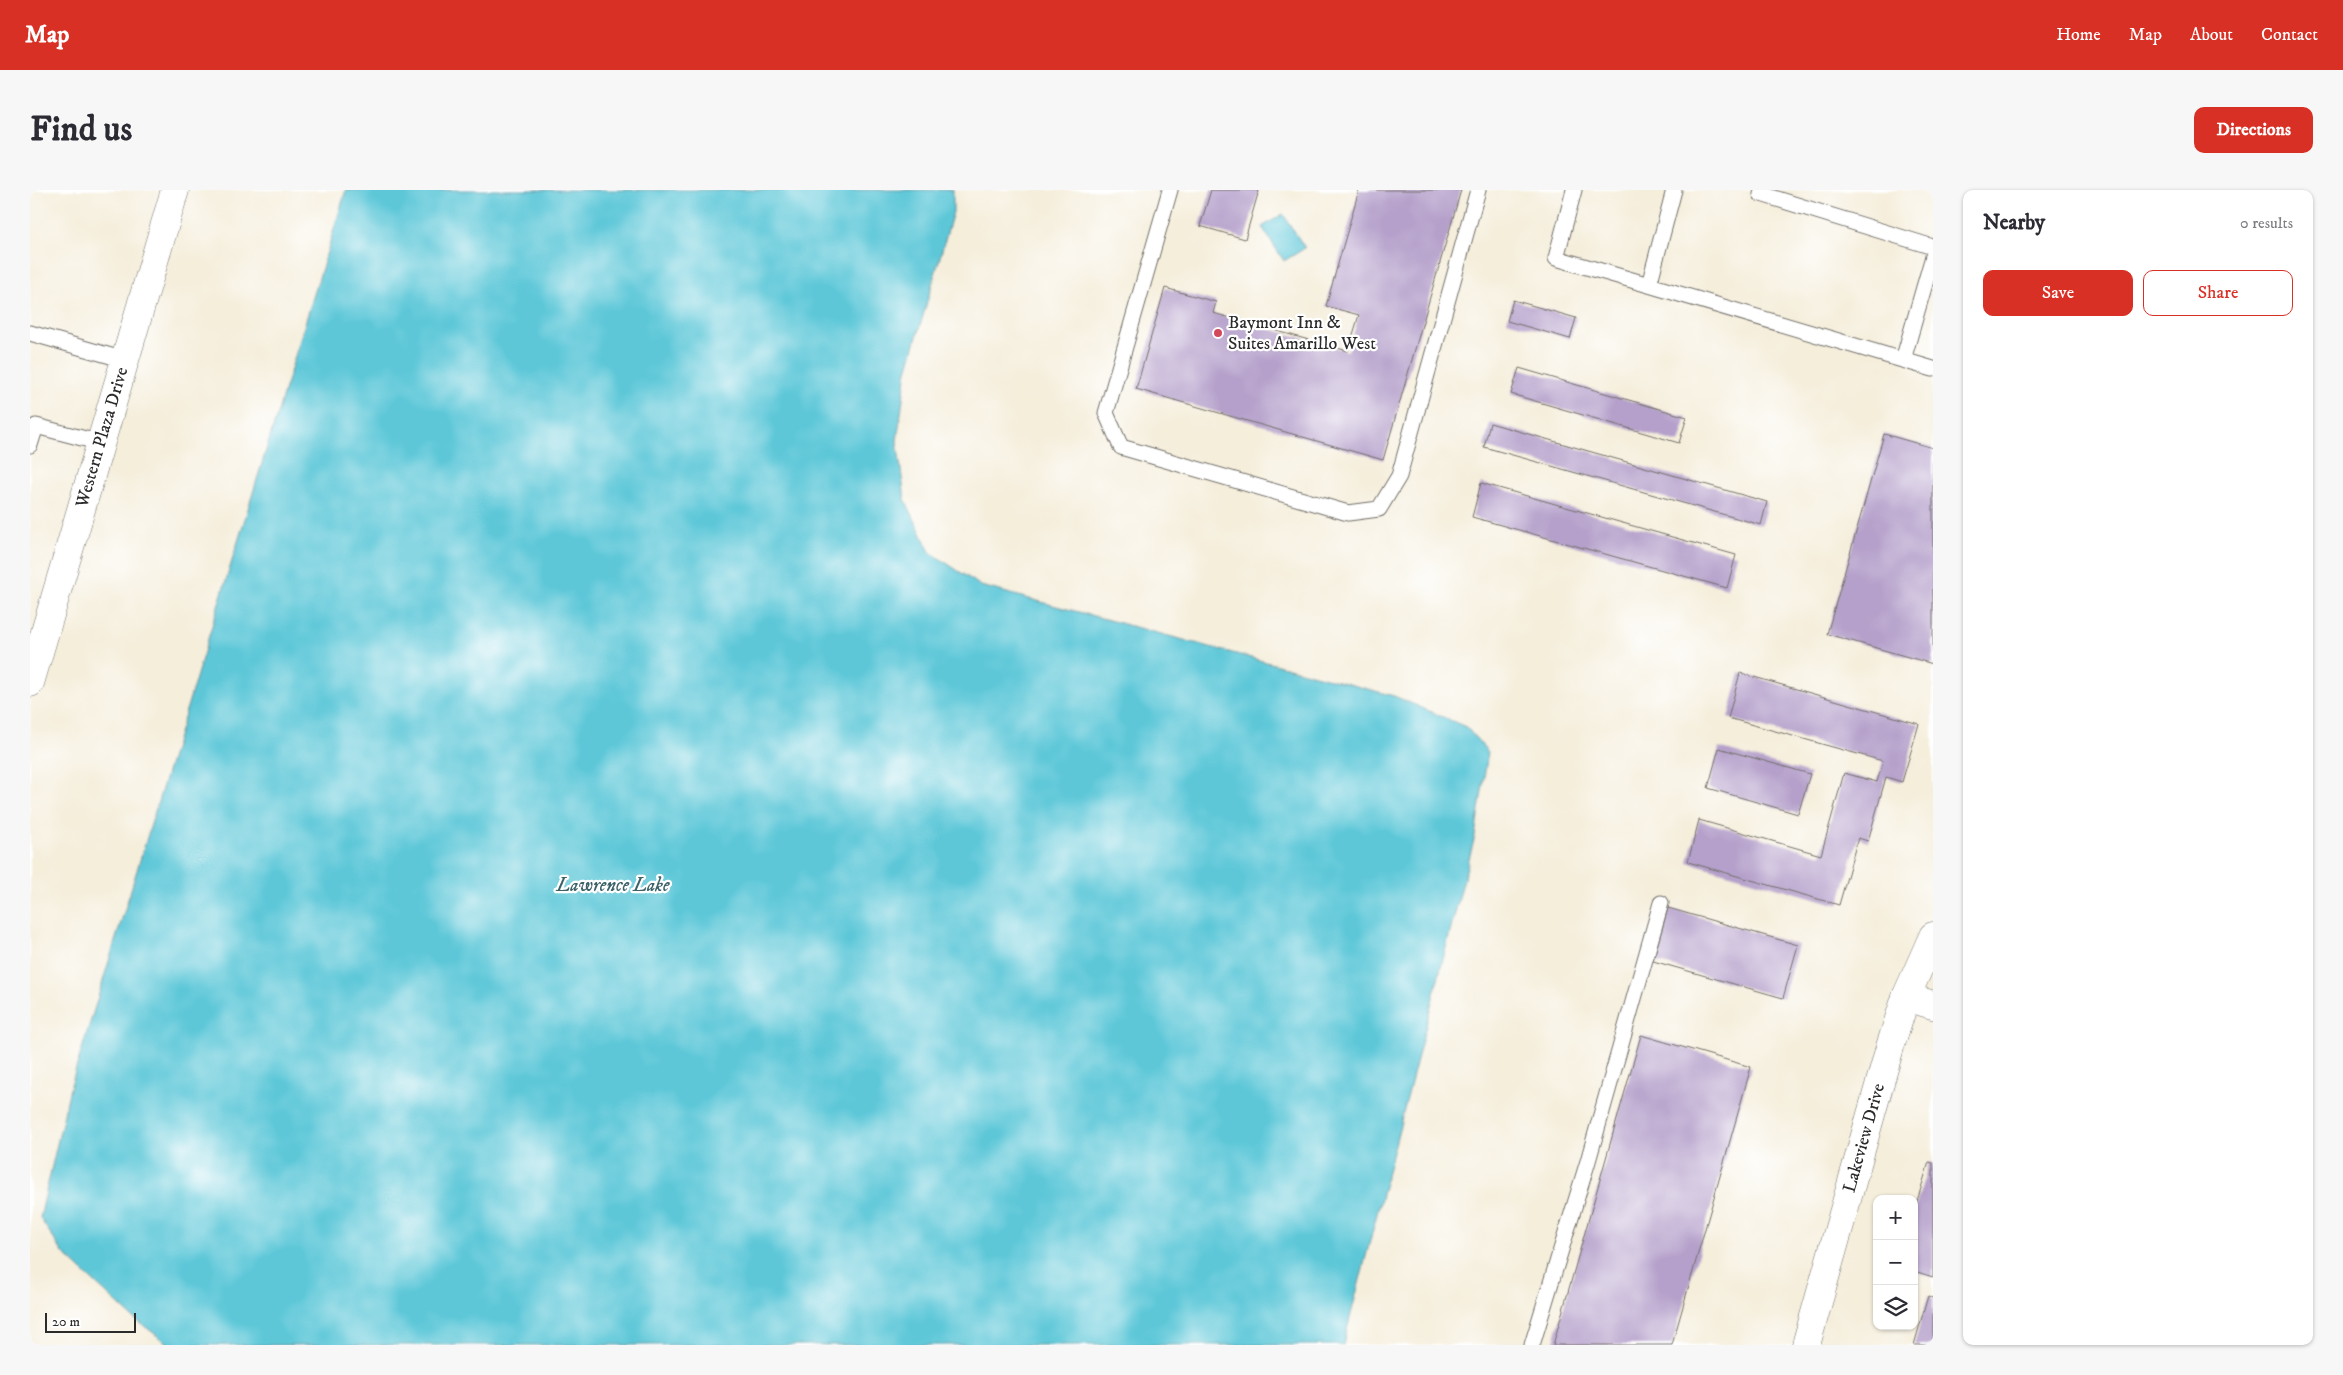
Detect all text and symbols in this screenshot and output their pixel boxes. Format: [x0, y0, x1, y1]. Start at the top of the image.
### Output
text: Map [25, 20, 69, 50]
text: Home [2056, 24, 2101, 46]
text: Map [2129, 24, 2162, 46]
text: About [2190, 24, 2233, 46]
text: Contact [2261, 24, 2318, 46]
button: Directions [2194, 107, 2313, 153]
text: Find us [30, 108, 132, 152]
text: Nearby [1983, 210, 2045, 236]
text: 0 results [2240, 213, 2293, 233]
button: Save [1983, 270, 2133, 316]
button: Share [2143, 270, 2293, 316]
place label: Baymont Inn & Suites Amarillo West [1228, 312, 1376, 355]
marker: Baymont Inn & Suites Amarillo West [1212, 327, 1224, 339]
street label: Western Plaza Drive [71, 365, 133, 511]
water label: Lawrence Lake [555, 874, 670, 897]
street label: Lakeview Drive [1839, 1081, 1890, 1195]
map controls [1873, 1195, 1918, 1330]
button: + [1873, 1195, 1918, 1240]
button: − [1873, 1240, 1918, 1285]
button: layers [1873, 1285, 1918, 1330]
scale bar [45, 1310, 136, 1333]
text: 20 m [52, 1313, 80, 1331]

